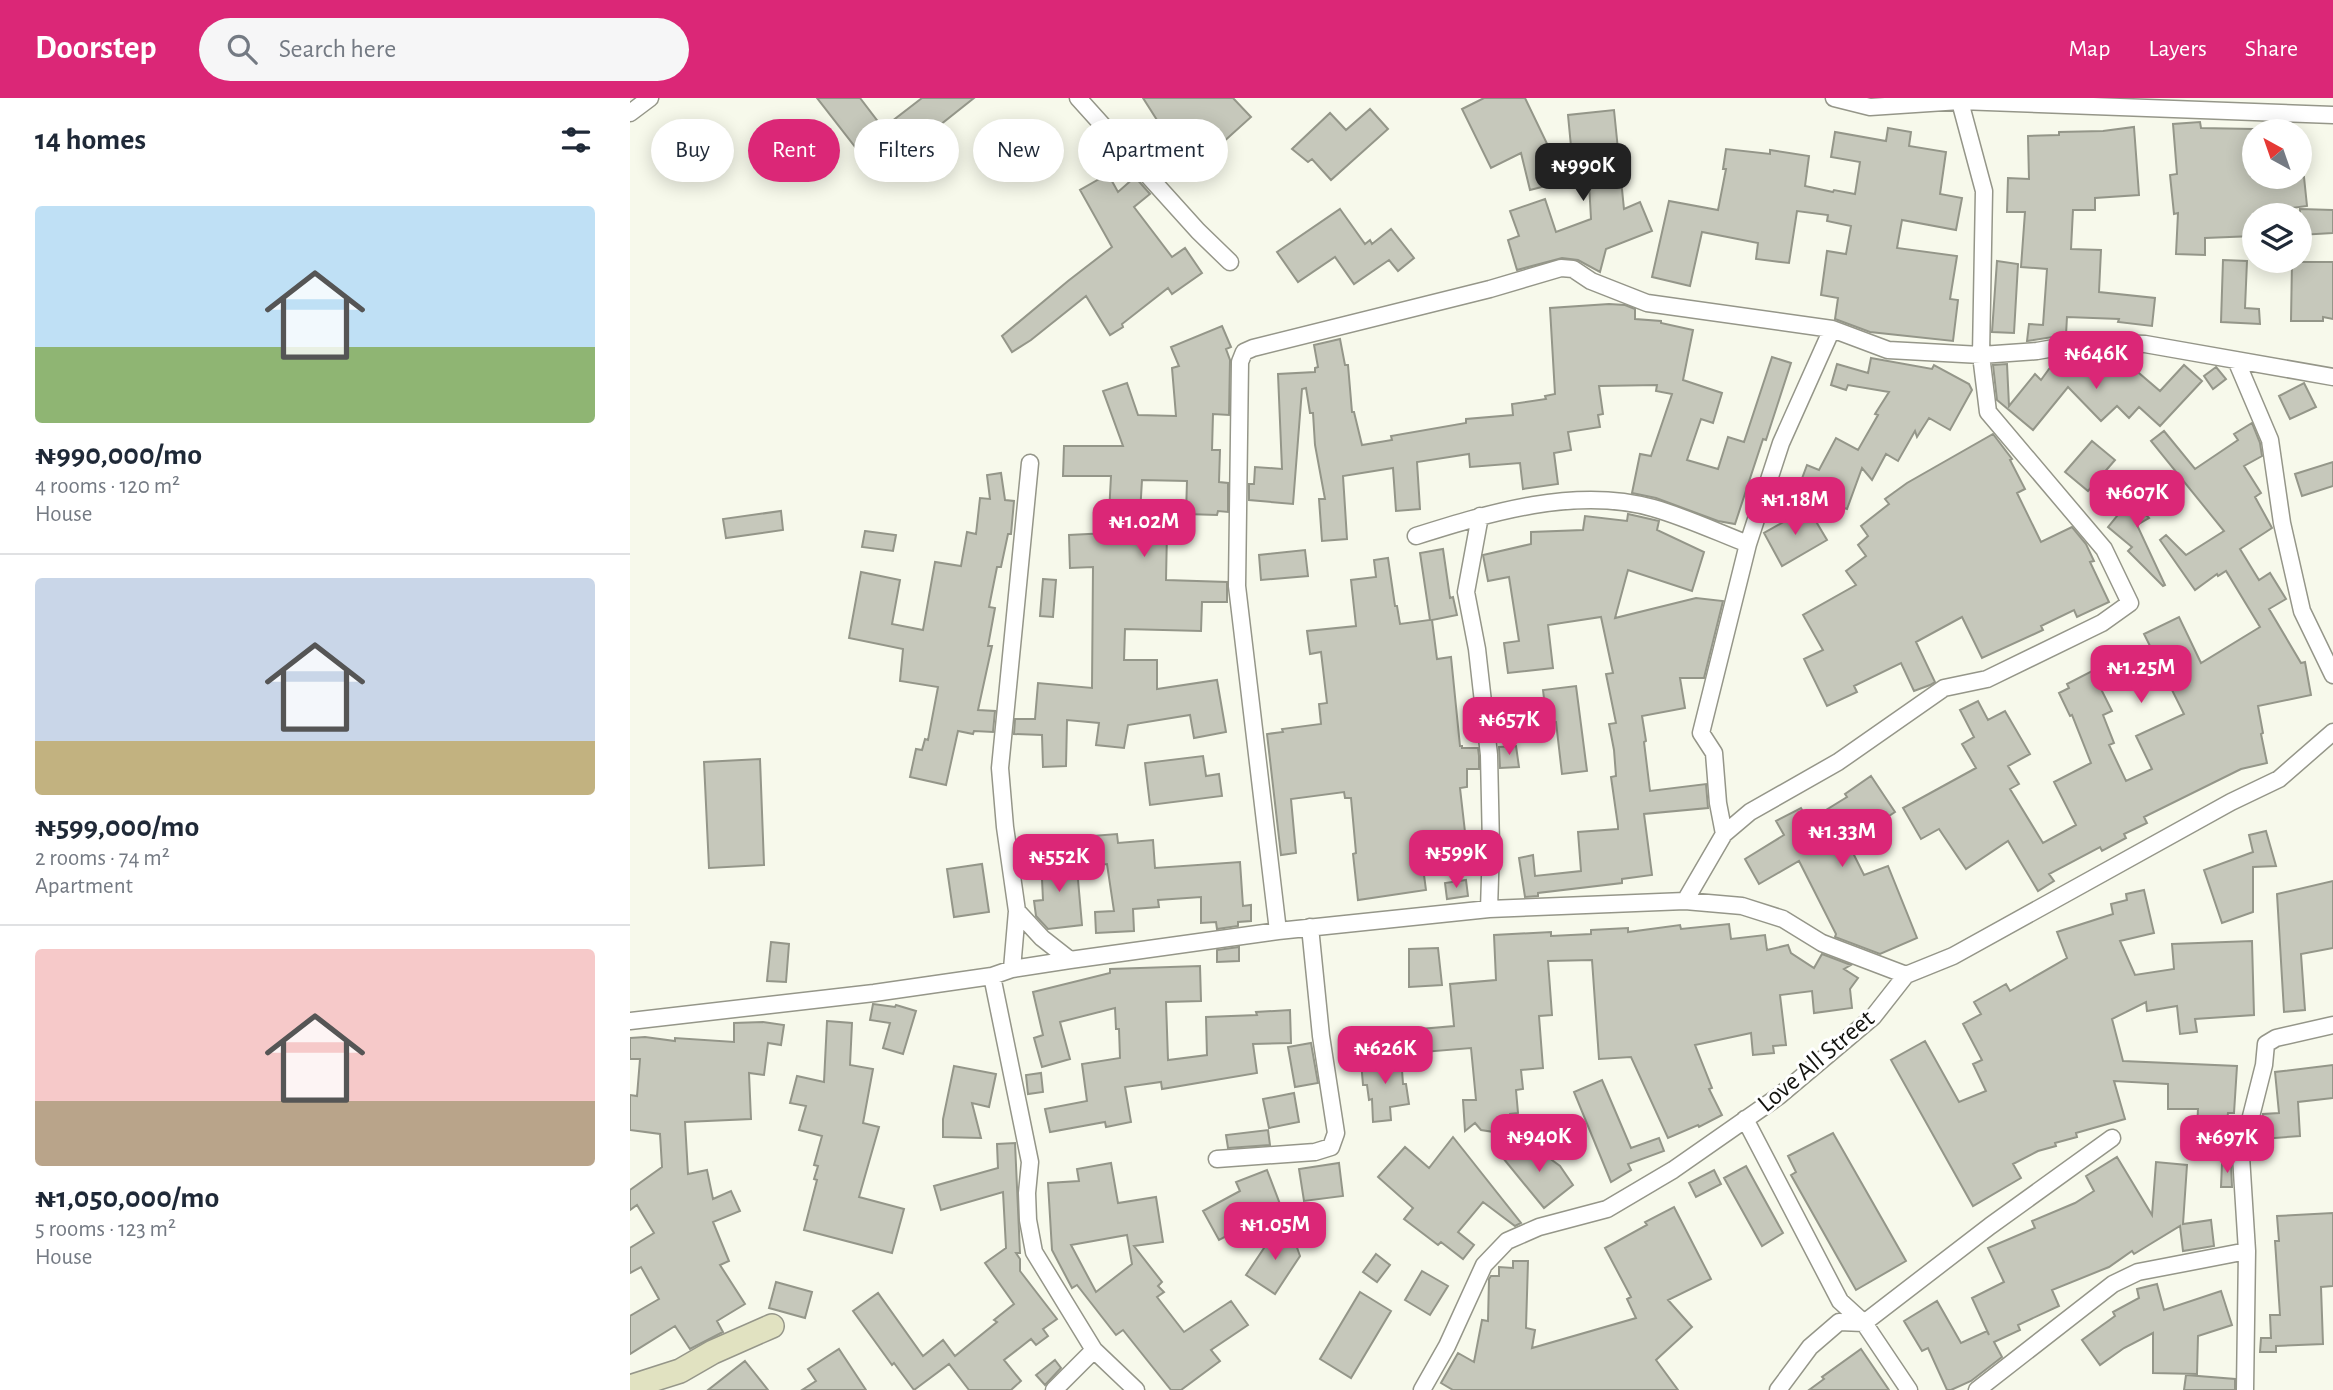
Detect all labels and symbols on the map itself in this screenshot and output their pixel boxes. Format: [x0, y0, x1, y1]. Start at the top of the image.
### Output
north arrow [2242, 119, 2312, 189]
pin: ₦990K [1534, 144, 1632, 203]
pin: ₦646K [2047, 331, 2145, 391]
pin: ₦607K [2088, 470, 2186, 530]
pin: ₦1.18M [1738, 478, 1852, 537]
pin: ₦1.02M [1087, 500, 1201, 559]
pin: ₦1.25M [2084, 646, 2198, 705]
pin: ₦657K [1460, 698, 1558, 757]
pin: ₦1.33M [1785, 810, 1899, 869]
pin: ₦599K [1407, 830, 1505, 890]
pin: ₦552K [1010, 834, 1108, 894]
street label: Love All Street [1753, 1005, 1879, 1117]
pin: ₦626K [1336, 1026, 1434, 1086]
pin: ₦940K [1490, 1114, 1588, 1174]
pin: ₦697K [2178, 1116, 2276, 1175]
pin: ₦1.05M [1218, 1202, 1332, 1262]

